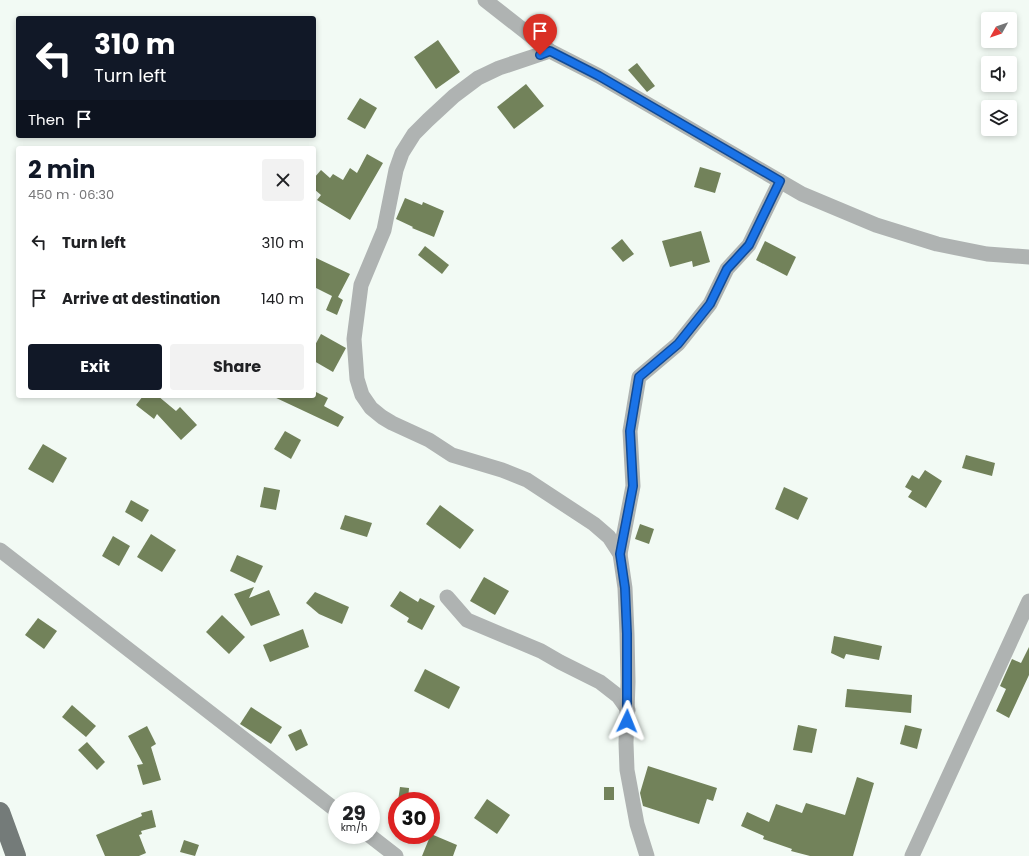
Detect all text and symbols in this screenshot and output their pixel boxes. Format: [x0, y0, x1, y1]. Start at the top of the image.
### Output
north arrow [981, 12, 1017, 48]
map controls [981, 12, 1017, 136]
pin [523, 14, 557, 55]
icon: arrive [529, 20, 551, 42]
text: 310 m [94, 25, 175, 64]
icon: left [28, 32, 80, 84]
button: sound [981, 56, 1017, 92]
text: Turn left [94, 63, 166, 88]
button: layers [981, 100, 1017, 136]
icon: arrive [73, 108, 95, 130]
text: Then [28, 109, 65, 130]
text: 2 min [28, 153, 95, 186]
button: close [262, 159, 304, 201]
text: 450 m · 06:30 [28, 185, 114, 204]
icon: left [28, 231, 50, 253]
text: Turn left [62, 232, 126, 253]
text: 310 m [261, 232, 304, 253]
icon: arrive [28, 287, 50, 309]
text: Arrive at destination [62, 288, 220, 309]
text: 140 m [261, 288, 304, 309]
button: Exit [28, 344, 162, 390]
button: Share [170, 344, 304, 390]
position arrow [606, 700, 648, 742]
speed limit sign: 30 [388, 792, 440, 844]
text: 29 [342, 799, 366, 827]
text: km/h [341, 820, 367, 835]

